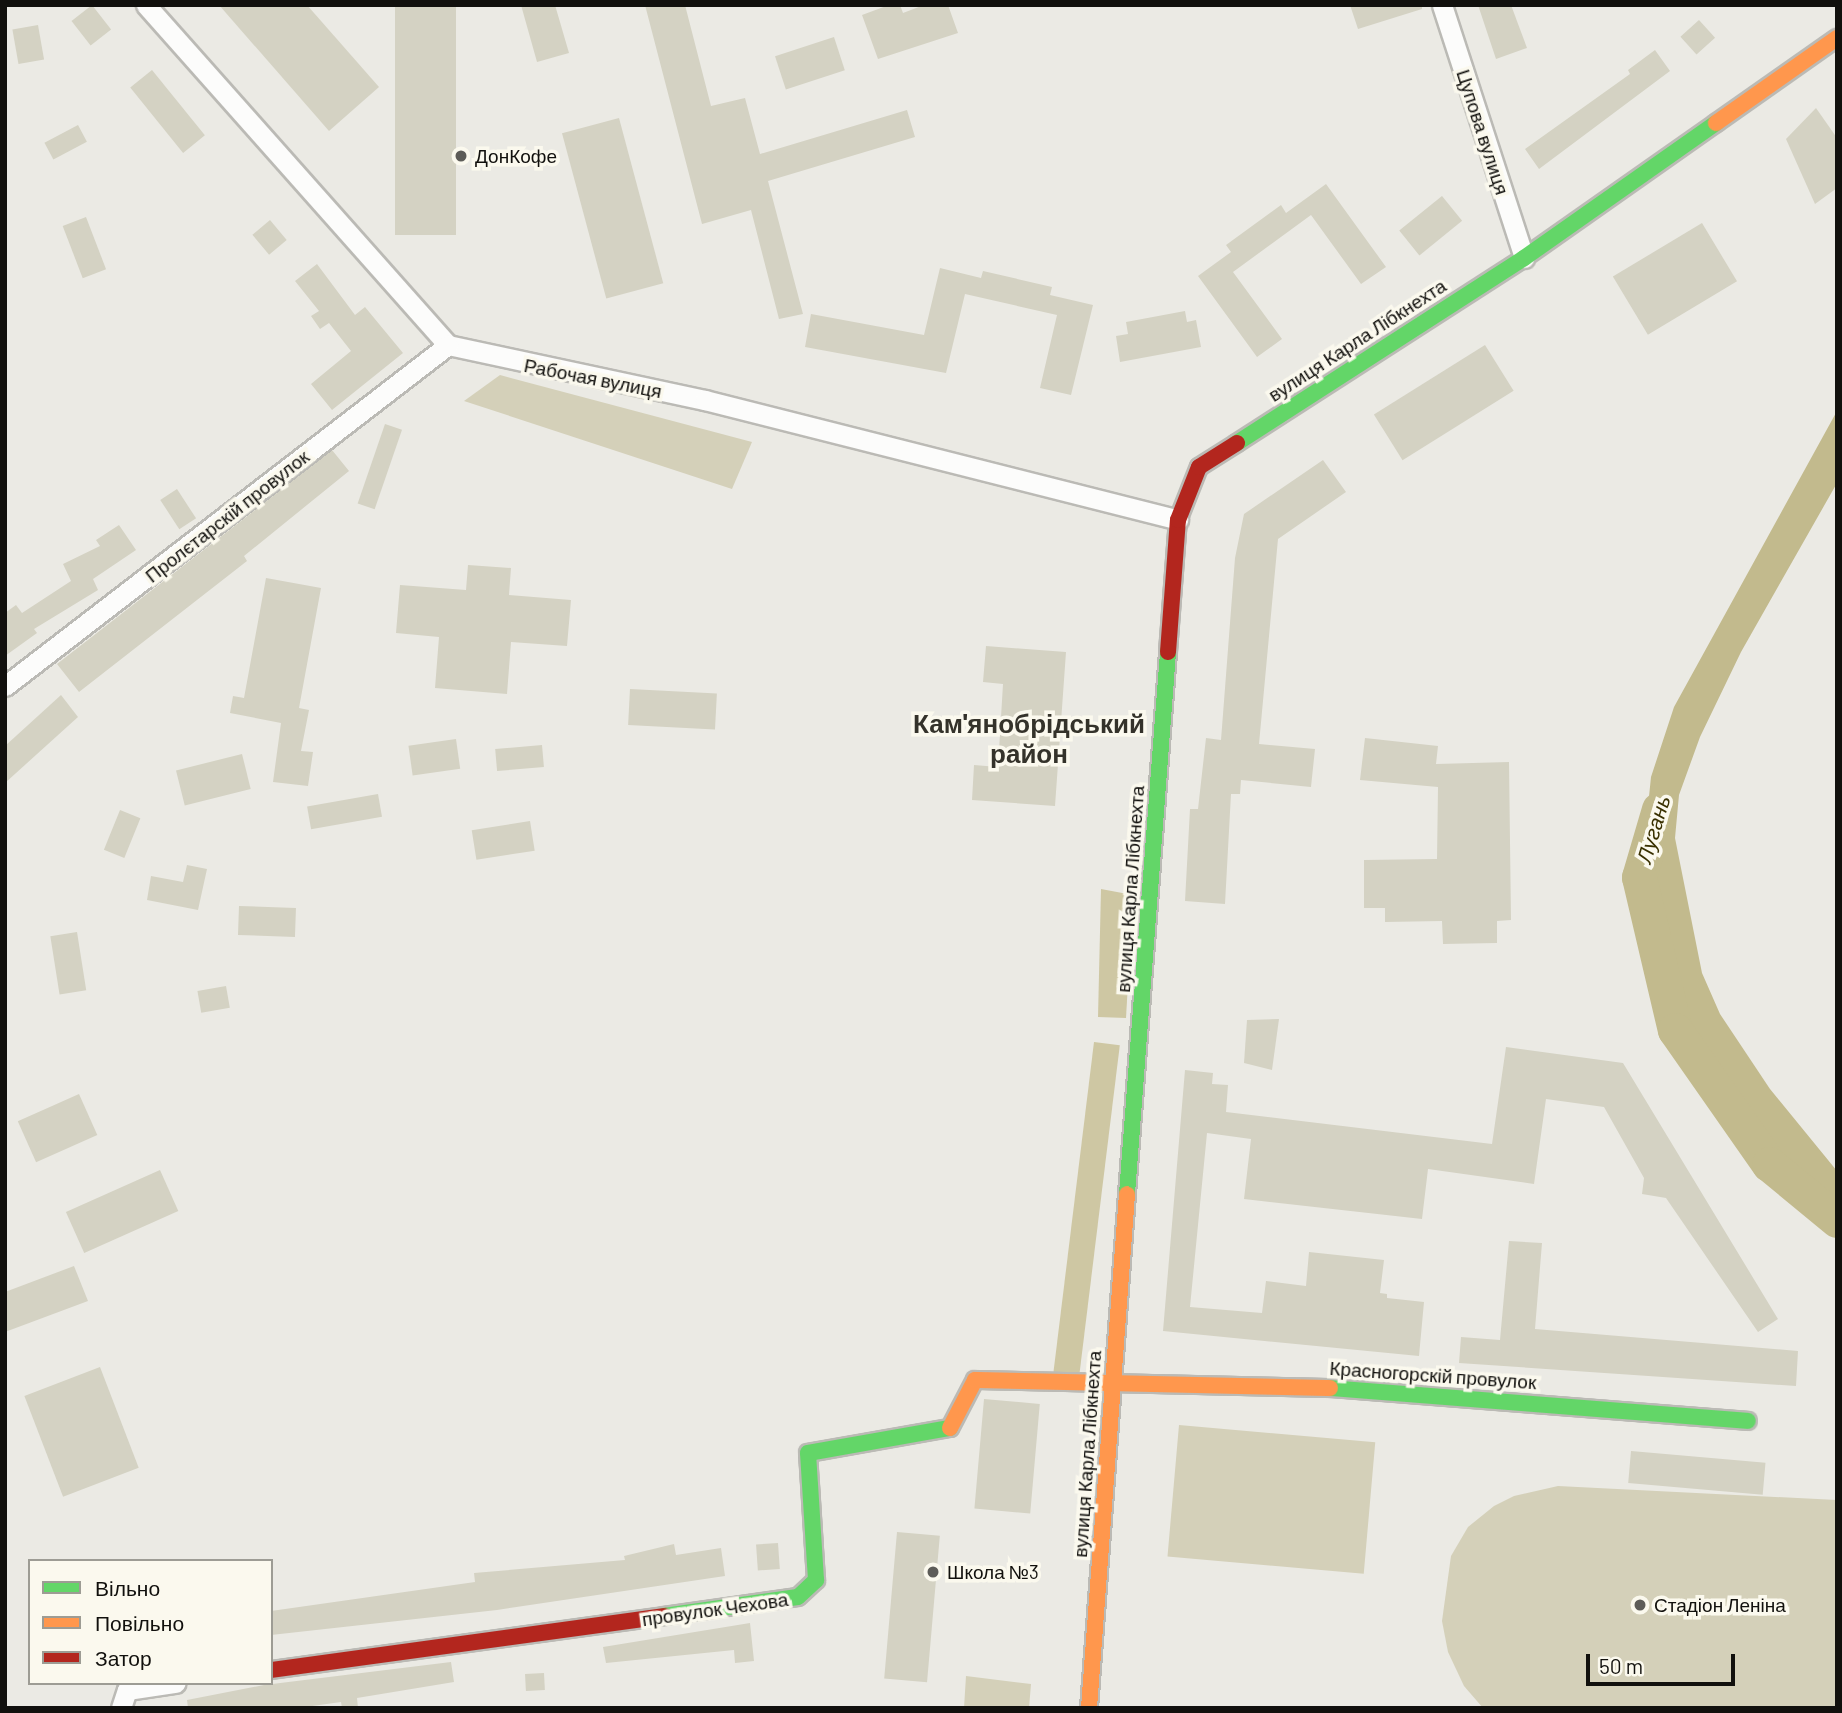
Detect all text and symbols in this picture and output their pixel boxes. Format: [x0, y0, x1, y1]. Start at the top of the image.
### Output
street label: Цупова вулиця [1452, 67, 1514, 197]
place label: ДонКофе [475, 145, 557, 167]
marker: ДонКофе [453, 148, 469, 164]
street label: вулиця Карла Лібкнехта [1264, 274, 1450, 406]
street label: Рабочая вулиця [522, 353, 664, 403]
street label: Пролєтарскій провулок [141, 445, 313, 587]
district label: Кам'янобрідський район [913, 707, 1145, 768]
street label: вулиця Карла Лібкнехта [1111, 785, 1149, 993]
water label: Лугань [1631, 792, 1675, 866]
street label: вулиця Карла Лібкнехта [1068, 1350, 1106, 1558]
street label: Красногорскій провулок [1329, 1356, 1537, 1394]
legend [28, 1559, 273, 1685]
place label: Школа №3 [947, 1561, 1039, 1583]
marker: Школа №3 [925, 1564, 941, 1580]
text: Вільно [95, 1575, 160, 1600]
street label: провулок Чехова [640, 1587, 790, 1631]
place label: Стадіон Леніна [1654, 1594, 1786, 1616]
marker: Стадіон Леніна [1632, 1597, 1648, 1613]
text: Повільно [95, 1610, 184, 1635]
scale bar [1590, 1640, 1739, 1684]
text: Затор [95, 1645, 152, 1670]
text: 50 m [1599, 1653, 1643, 1678]

